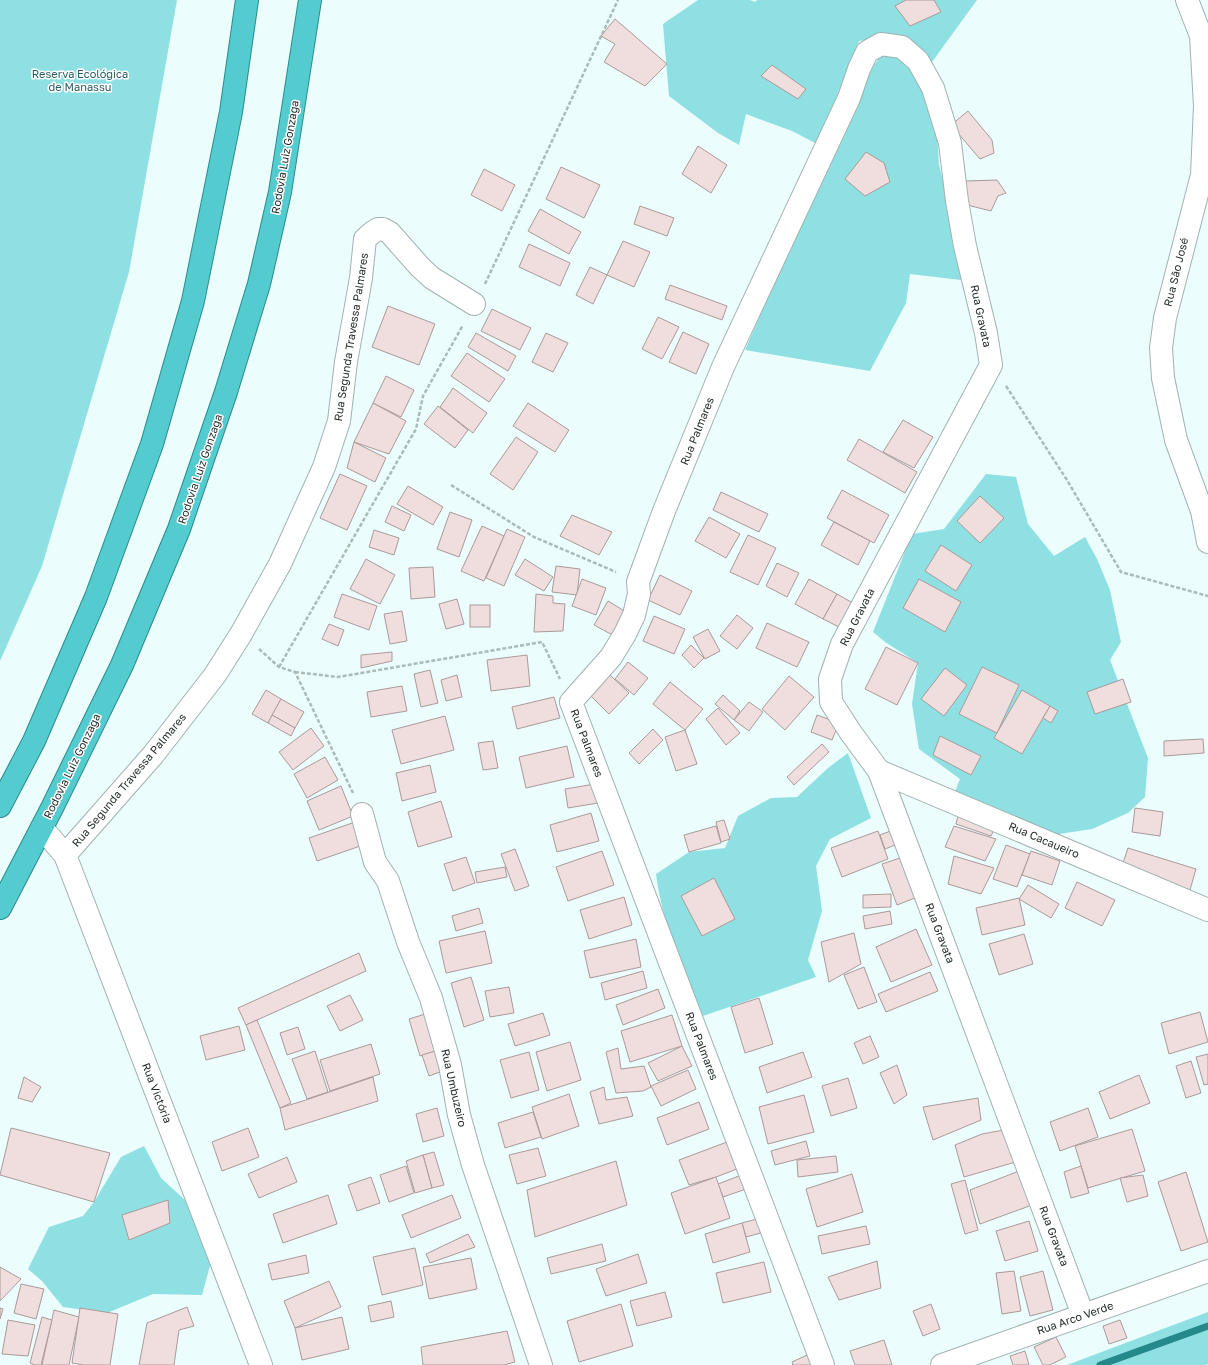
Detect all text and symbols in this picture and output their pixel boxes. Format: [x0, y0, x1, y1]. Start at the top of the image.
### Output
park label: Reserva Ecológica de Manassu [32, 67, 128, 93]
street label: Rodovia Luiz Gonzaga [268, 99, 301, 215]
street label: Rua São José [1161, 236, 1190, 308]
street label: Rua Segunda Travessa Palmares [331, 252, 370, 422]
street label: Rua Gravata [969, 284, 994, 348]
street label: Rua Palmares [677, 395, 716, 467]
street label: Rodovia Luiz Gonzaga [175, 412, 224, 525]
street label: Rua Gravata [836, 586, 877, 648]
street label: Rua Palmares [568, 707, 607, 779]
street label: Rua Segunda Travessa Palmares [69, 710, 188, 849]
street label: Rodovia Luiz Gonzaga [40, 711, 103, 820]
street label: Rua Cacaueiro [1007, 819, 1082, 860]
street label: Rua Gravata [923, 901, 958, 965]
street label: Rua Palmares [683, 1010, 722, 1082]
street label: Rua Umbuzeiro [439, 1048, 470, 1129]
street label: Rua Victória [140, 1061, 175, 1125]
street label: Rua Gravata [1037, 1204, 1072, 1268]
street label: Rua Arco Verde [1035, 1298, 1115, 1337]

